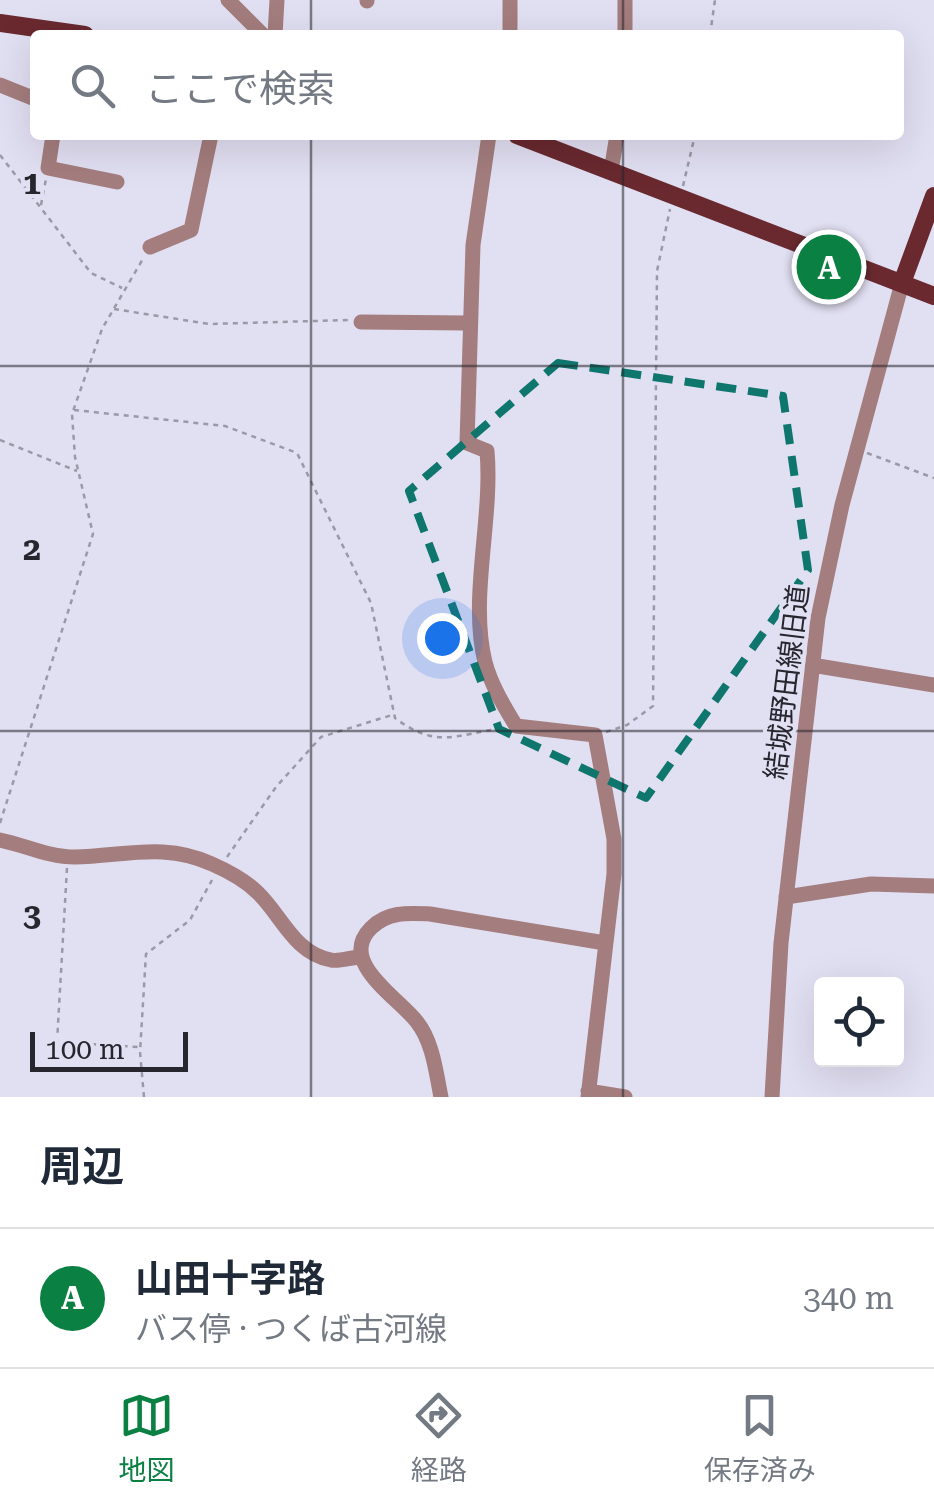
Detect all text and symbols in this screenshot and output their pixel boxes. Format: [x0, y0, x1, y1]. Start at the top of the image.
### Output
search box [30, 30, 904, 140]
icon: search [65, 58, 120, 113]
text: ここで検索 [145, 67, 335, 111]
text: 1 [23, 164, 41, 202]
pin: A [796, 230, 862, 304]
text: 2 [23, 530, 41, 568]
street label: 結城野田線旧道 [759, 583, 815, 781]
your location [417, 613, 468, 664]
text: 3 [23, 896, 41, 934]
map controls [814, 977, 904, 1067]
button: locate [814, 977, 904, 1067]
scale bar [30, 1027, 188, 1072]
text: 100 m [45, 1033, 125, 1066]
text: 周辺 [40, 1142, 124, 1191]
text: 山田十字路 [135, 1257, 325, 1301]
text: A [61, 1279, 84, 1317]
text: 340 m [803, 1279, 894, 1317]
text: バス停 · つくば古河線 [135, 1310, 447, 1348]
tab: 地図 [118, 1388, 174, 1488]
tab: 経路 [411, 1388, 467, 1488]
tab: 保存済み [704, 1388, 816, 1488]

